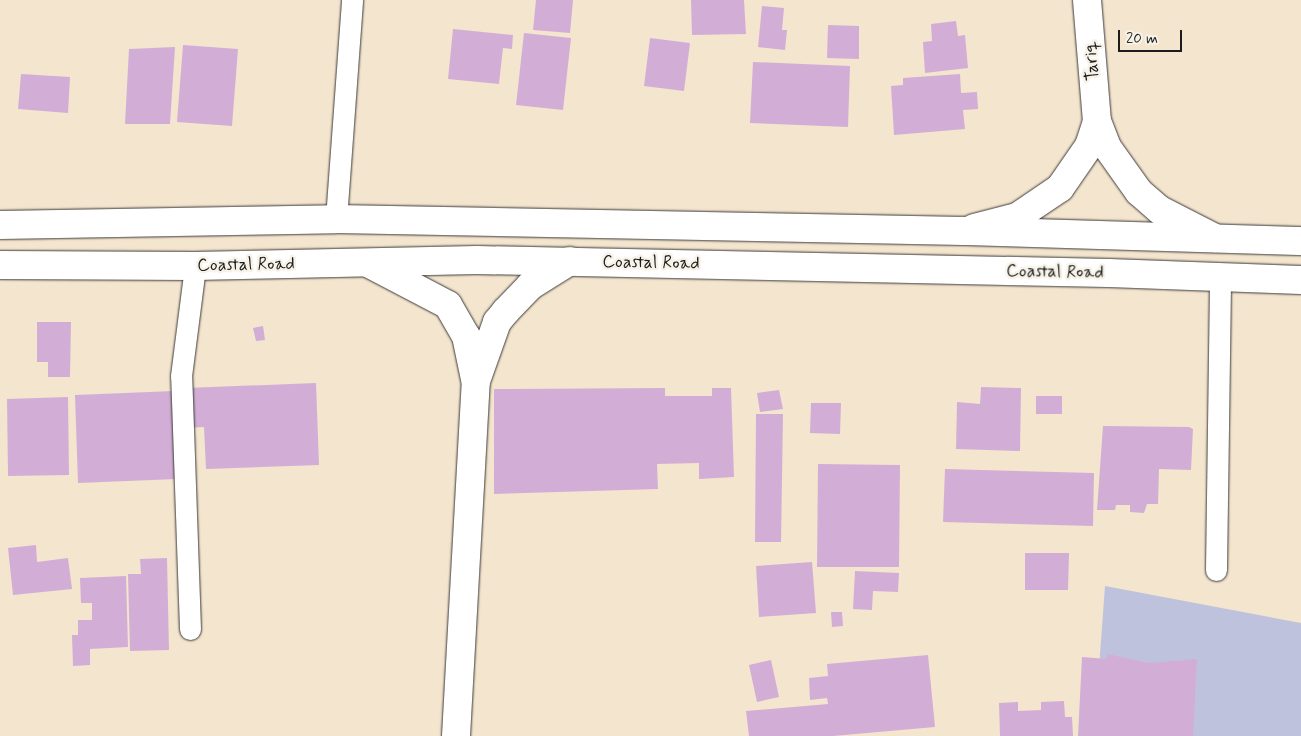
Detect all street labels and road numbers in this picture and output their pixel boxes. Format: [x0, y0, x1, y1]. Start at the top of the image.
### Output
street label: Tariq [1080, 40, 1104, 82]
street label: Coastal Road [603, 251, 699, 275]
street label: Coastal Road [198, 253, 294, 277]
street label: Coastal Road [1007, 260, 1103, 284]

